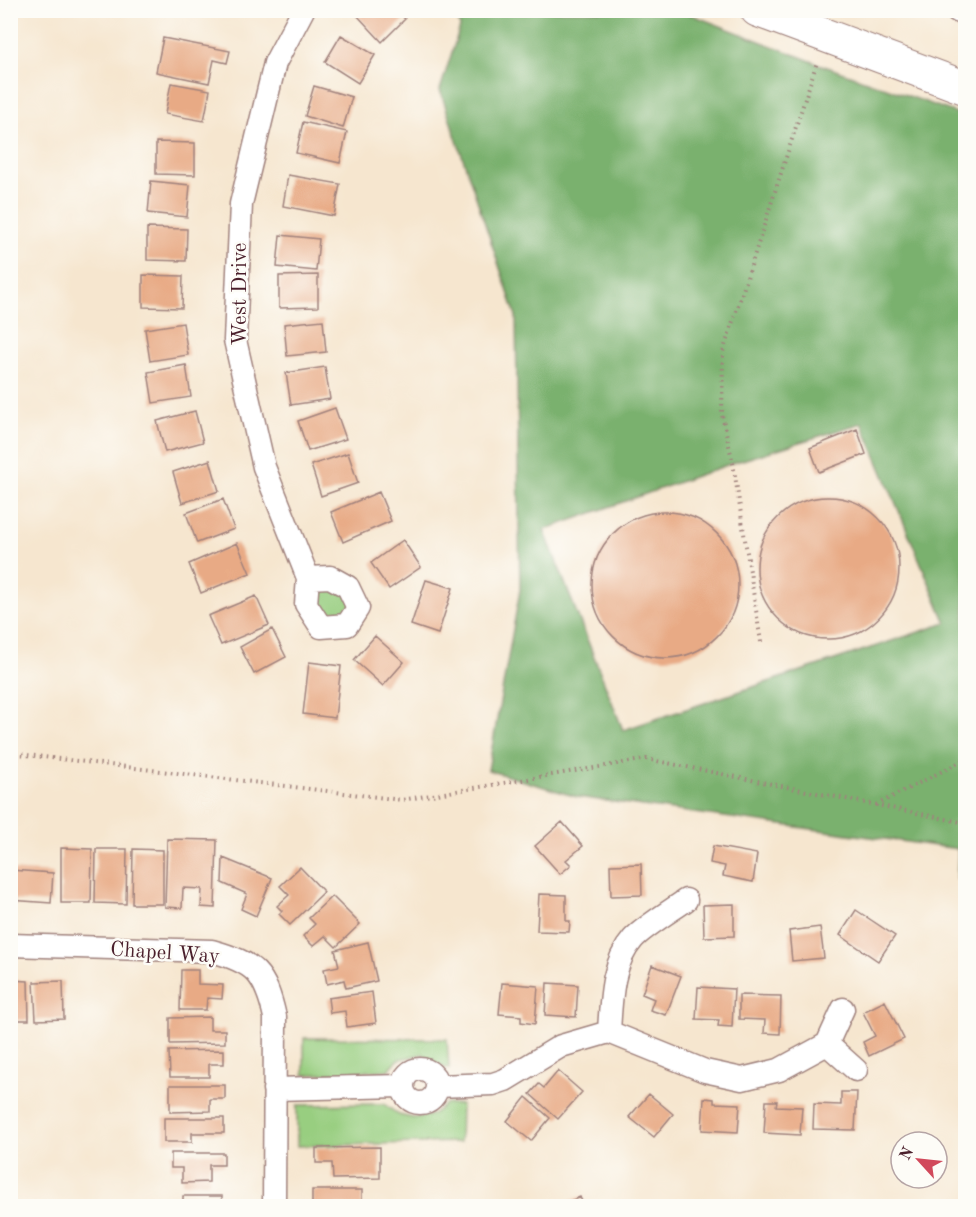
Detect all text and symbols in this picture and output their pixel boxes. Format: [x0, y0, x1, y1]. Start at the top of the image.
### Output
street label: West Drive [230, 243, 251, 345]
street label: Chapel Way [109, 939, 220, 968]
north arrow [889, 1130, 949, 1190]
text: N [898, 1144, 918, 1163]

